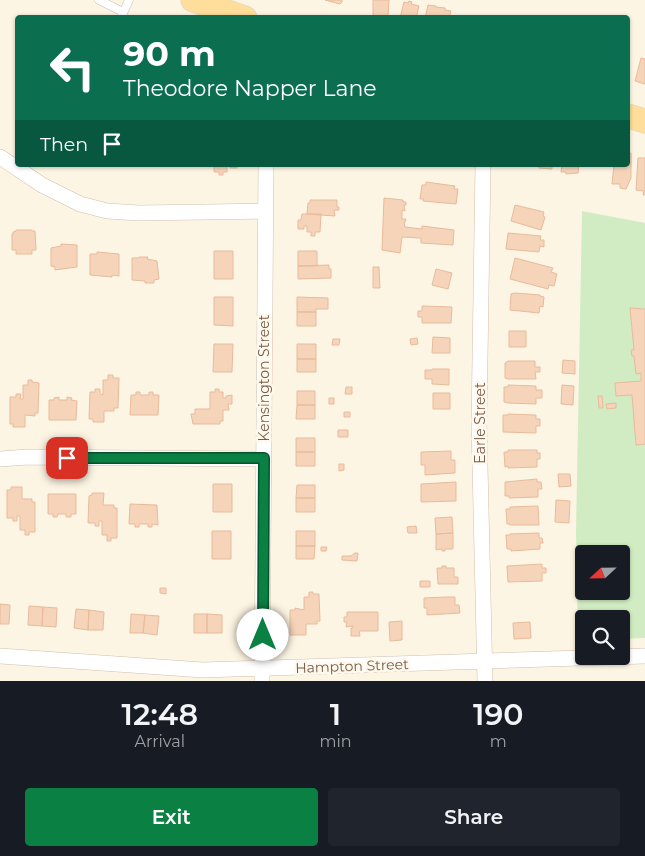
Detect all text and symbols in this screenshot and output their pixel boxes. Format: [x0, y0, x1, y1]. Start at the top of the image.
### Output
text: 90 m [123, 32, 216, 75]
icon: left [40, 35, 105, 100]
text: Theodore Napper Lane [123, 75, 377, 102]
icon: arrive [98, 130, 126, 158]
text: Then [40, 133, 88, 156]
street label: Kensington Street [255, 314, 273, 441]
street label: Earle Street [471, 382, 489, 464]
pin [46, 437, 88, 479]
icon: arrive [53, 444, 81, 472]
north arrow [575, 545, 630, 600]
map controls [575, 545, 630, 665]
position arrow [236, 608, 288, 660]
button: search [575, 610, 630, 665]
street label: Hampton Street [295, 655, 409, 677]
text: 12:48 [122, 696, 198, 733]
text: 1 [330, 696, 341, 733]
text: 190 [473, 696, 524, 733]
text: Arrival [134, 732, 185, 751]
text: min [319, 732, 352, 751]
text: m [490, 732, 507, 751]
button: Exit [25, 788, 318, 846]
button: Share [328, 788, 620, 846]

